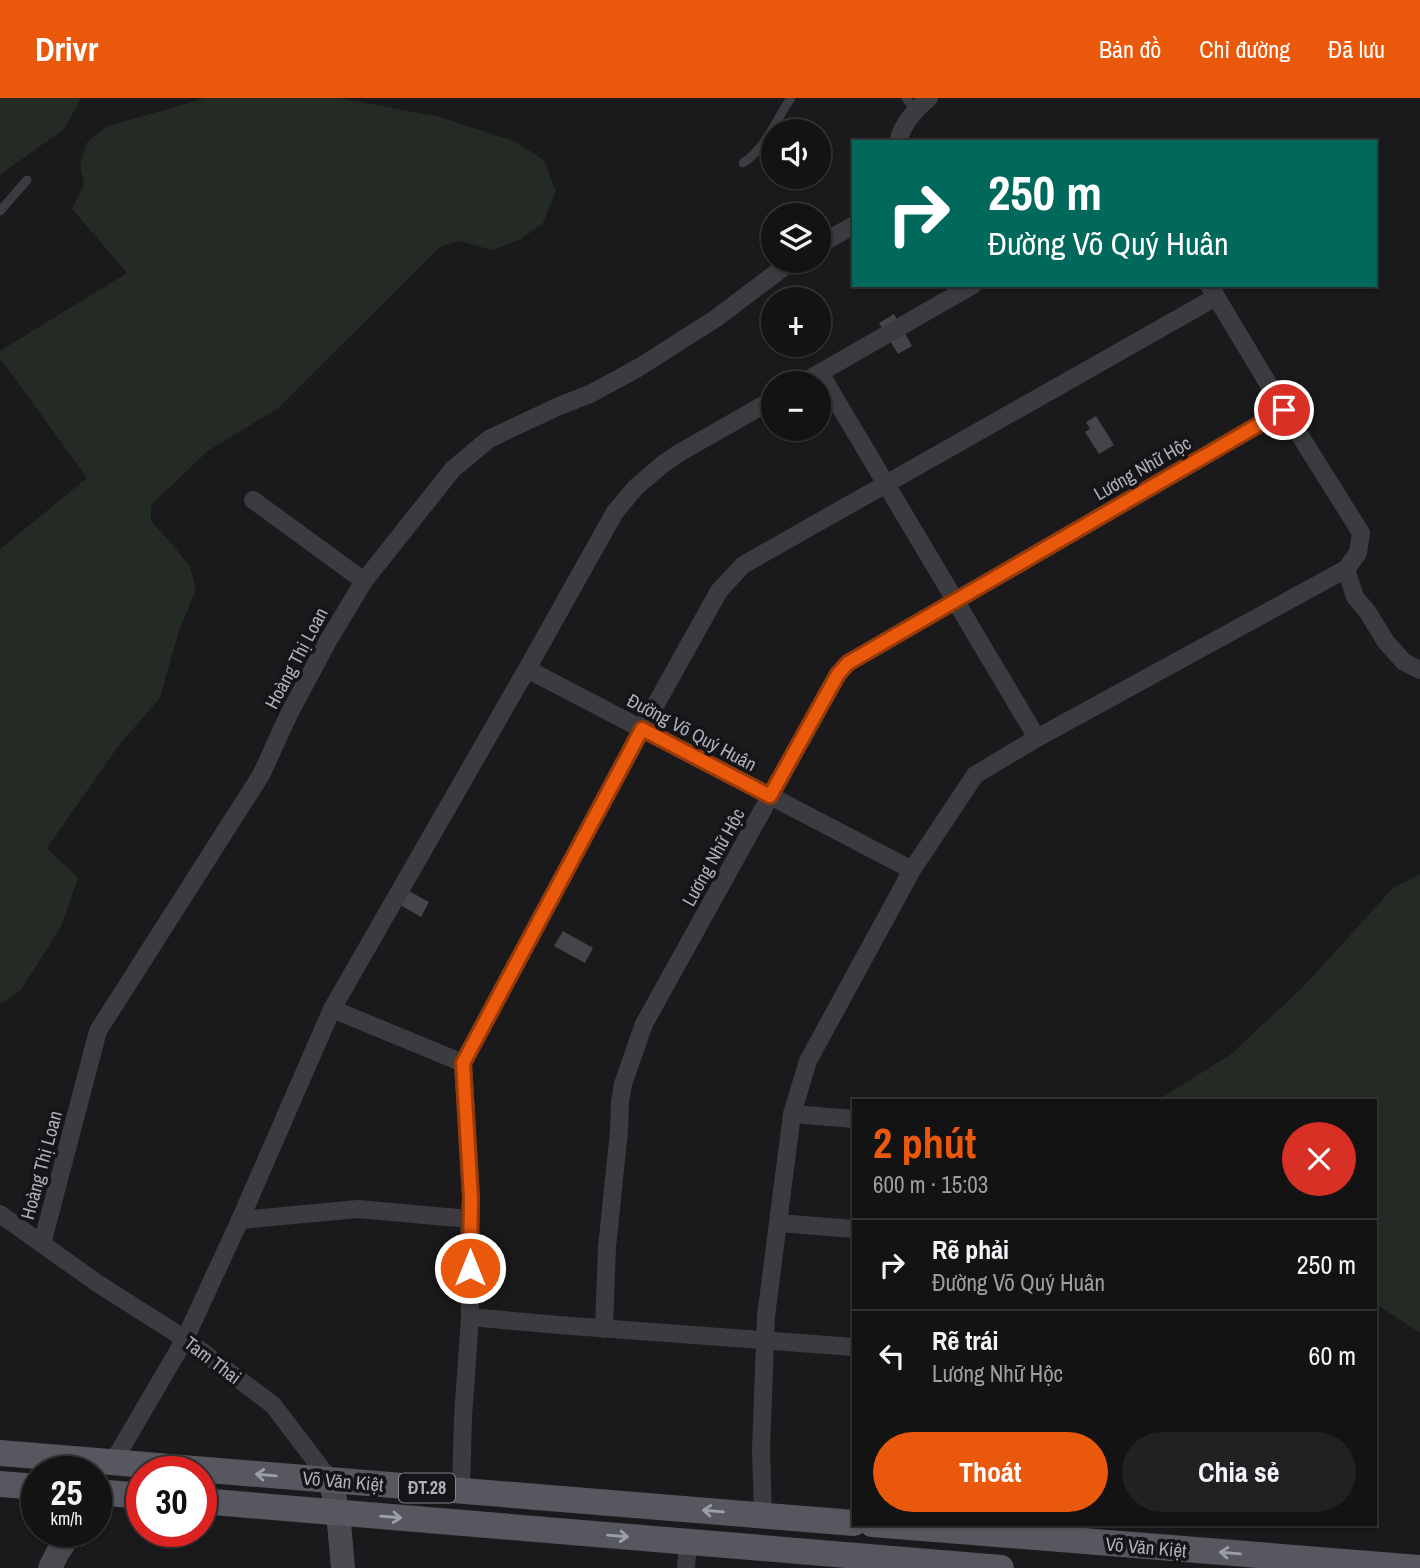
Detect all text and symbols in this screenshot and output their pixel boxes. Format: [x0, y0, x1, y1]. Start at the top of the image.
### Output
text: Drivr [35, 27, 98, 71]
text: Bản đồ [1099, 33, 1161, 65]
text: Chỉ đường [1199, 33, 1290, 65]
text: Đã lưu [1328, 33, 1385, 65]
map controls [761, 119, 831, 441]
button: sound [761, 119, 831, 189]
text: 250 m [988, 159, 1102, 225]
icon: right [873, 168, 964, 259]
button: layers [761, 203, 831, 273]
text: Đường Võ Quý Huân [988, 222, 1229, 265]
button: + [761, 287, 831, 357]
button: − [761, 371, 831, 441]
pin [1254, 380, 1314, 440]
icon: arrive [1265, 391, 1303, 429]
street label: Lương Nhữ Hộc [1089, 430, 1196, 506]
street label: Hoàng Thị Loan [258, 603, 334, 713]
street label: Đường Võ Quý Huân [623, 687, 761, 777]
street label: Lương Nhữ Hộc [675, 803, 751, 911]
street label: Hoàng Thị Loan [14, 1108, 68, 1222]
text: 2 phút [873, 1115, 976, 1171]
button: close [1282, 1122, 1356, 1196]
text: 600 m · 15:03 [873, 1169, 988, 1200]
position arrow [433, 1231, 507, 1305]
text: Rẽ phải [932, 1232, 1009, 1267]
icon: right [873, 1246, 911, 1284]
text: 250 m [1297, 1247, 1356, 1282]
text: Đường Võ Quý Huân [932, 1267, 1105, 1298]
text: Rẽ trái [932, 1323, 998, 1358]
street label: Tam Thai [179, 1330, 247, 1390]
icon: left [873, 1337, 911, 1375]
text: 60 m [1309, 1338, 1356, 1373]
text: Lương Nhữ Hộc [932, 1358, 1063, 1389]
button: Thoát [873, 1432, 1108, 1512]
button: Chia sẻ [1122, 1432, 1356, 1512]
speed limit sign: 30 [126, 1456, 217, 1547]
street label: Võ Văn Kiệt [301, 1465, 385, 1498]
one-way arrow [255, 1468, 278, 1481]
text: 25 [51, 1469, 82, 1516]
road number: ĐT.28 [399, 1474, 455, 1503]
one-way arrow [702, 1504, 725, 1517]
text: km/h [51, 1506, 83, 1531]
one-way arrow [380, 1511, 402, 1524]
one-way arrow [606, 1530, 629, 1543]
street label: Võ Văn Kiệt [1104, 1531, 1188, 1564]
one-way arrow [1219, 1546, 1242, 1559]

